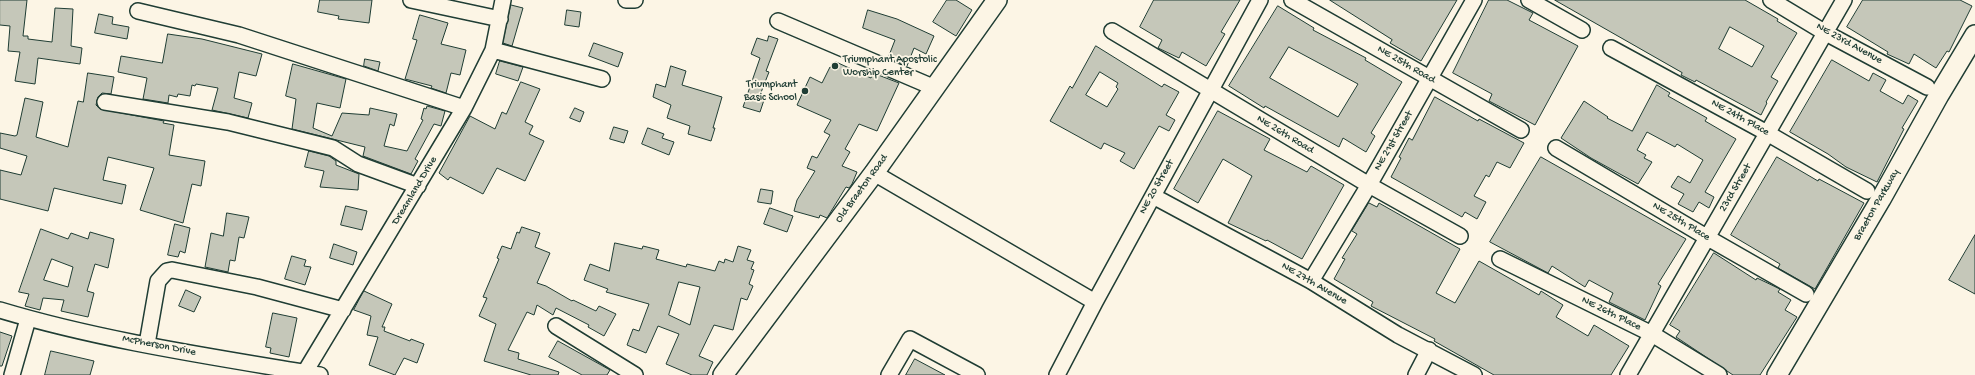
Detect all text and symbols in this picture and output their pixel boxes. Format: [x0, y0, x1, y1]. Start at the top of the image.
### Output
street label: NE 23rd Avenue [1814, 20, 1884, 68]
street label: NE 25th Road [1375, 43, 1437, 87]
place label: Triumphant Apostolic Worship Center [843, 53, 937, 79]
marker: Triumphant Apostolic Worship Center [830, 61, 840, 71]
place label: Triumphant Basic School [744, 78, 797, 104]
marker: Triumphant Basic School [800, 86, 810, 96]
street label: NE 24th Place [1709, 97, 1771, 139]
street label: NE 21st Street [1372, 109, 1416, 173]
street label: NE 26th Road [1254, 113, 1316, 157]
street label: Old Braeton Road [833, 152, 891, 226]
street label: Dreamland Drive [389, 154, 441, 228]
street label: NE 20 Street [1137, 157, 1177, 217]
street label: 23rd Street [1717, 162, 1755, 214]
street label: Braeton Parkway [1851, 167, 1903, 243]
street label: NE 25th Place [1650, 200, 1712, 244]
street label: NE 27th Avenue [1279, 260, 1349, 308]
street label: NE 26th Place [1579, 294, 1643, 334]
street label: McPherson Drive [121, 332, 197, 360]

